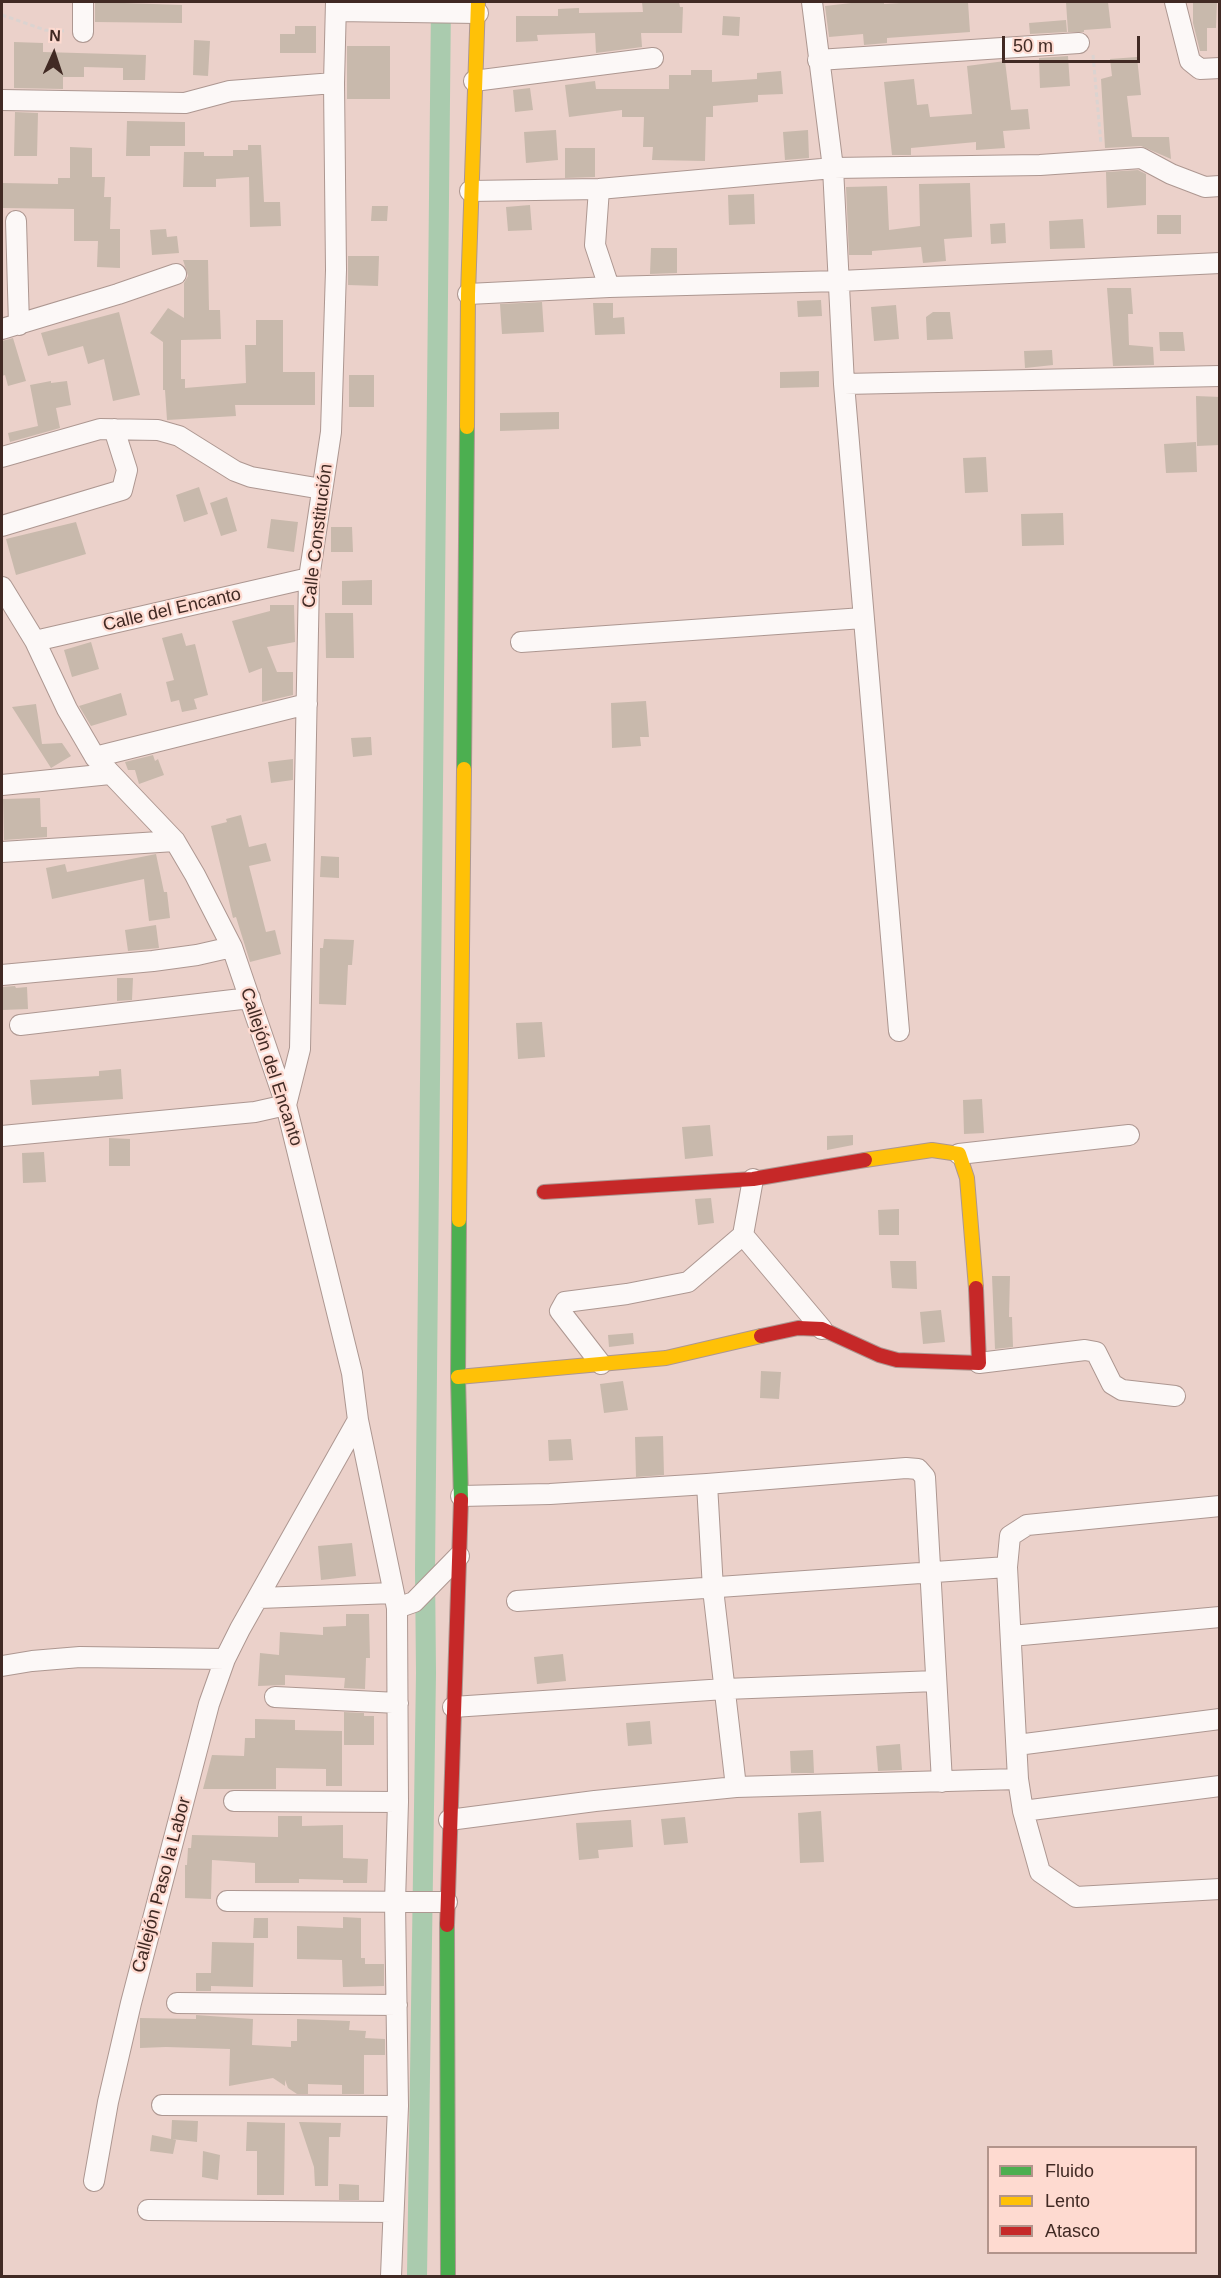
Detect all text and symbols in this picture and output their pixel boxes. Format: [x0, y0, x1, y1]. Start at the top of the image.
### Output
north arrow [24, 24, 84, 84]
scale bar [1005, 24, 1143, 62]
text: N [49, 27, 61, 44]
text: 50 m [1013, 36, 1053, 56]
street label: Calle Constitución [298, 463, 338, 609]
street label: Calle del Encanto [101, 584, 243, 636]
street label: Callejón del Encanto [235, 985, 307, 1149]
street label: Callejón Paso la Labor [128, 1795, 196, 1975]
legend [987, 2146, 1197, 2254]
text: Fluido [1045, 2161, 1094, 2181]
text: Lento [1045, 2191, 1090, 2211]
text: Atasco [1045, 2221, 1100, 2241]

